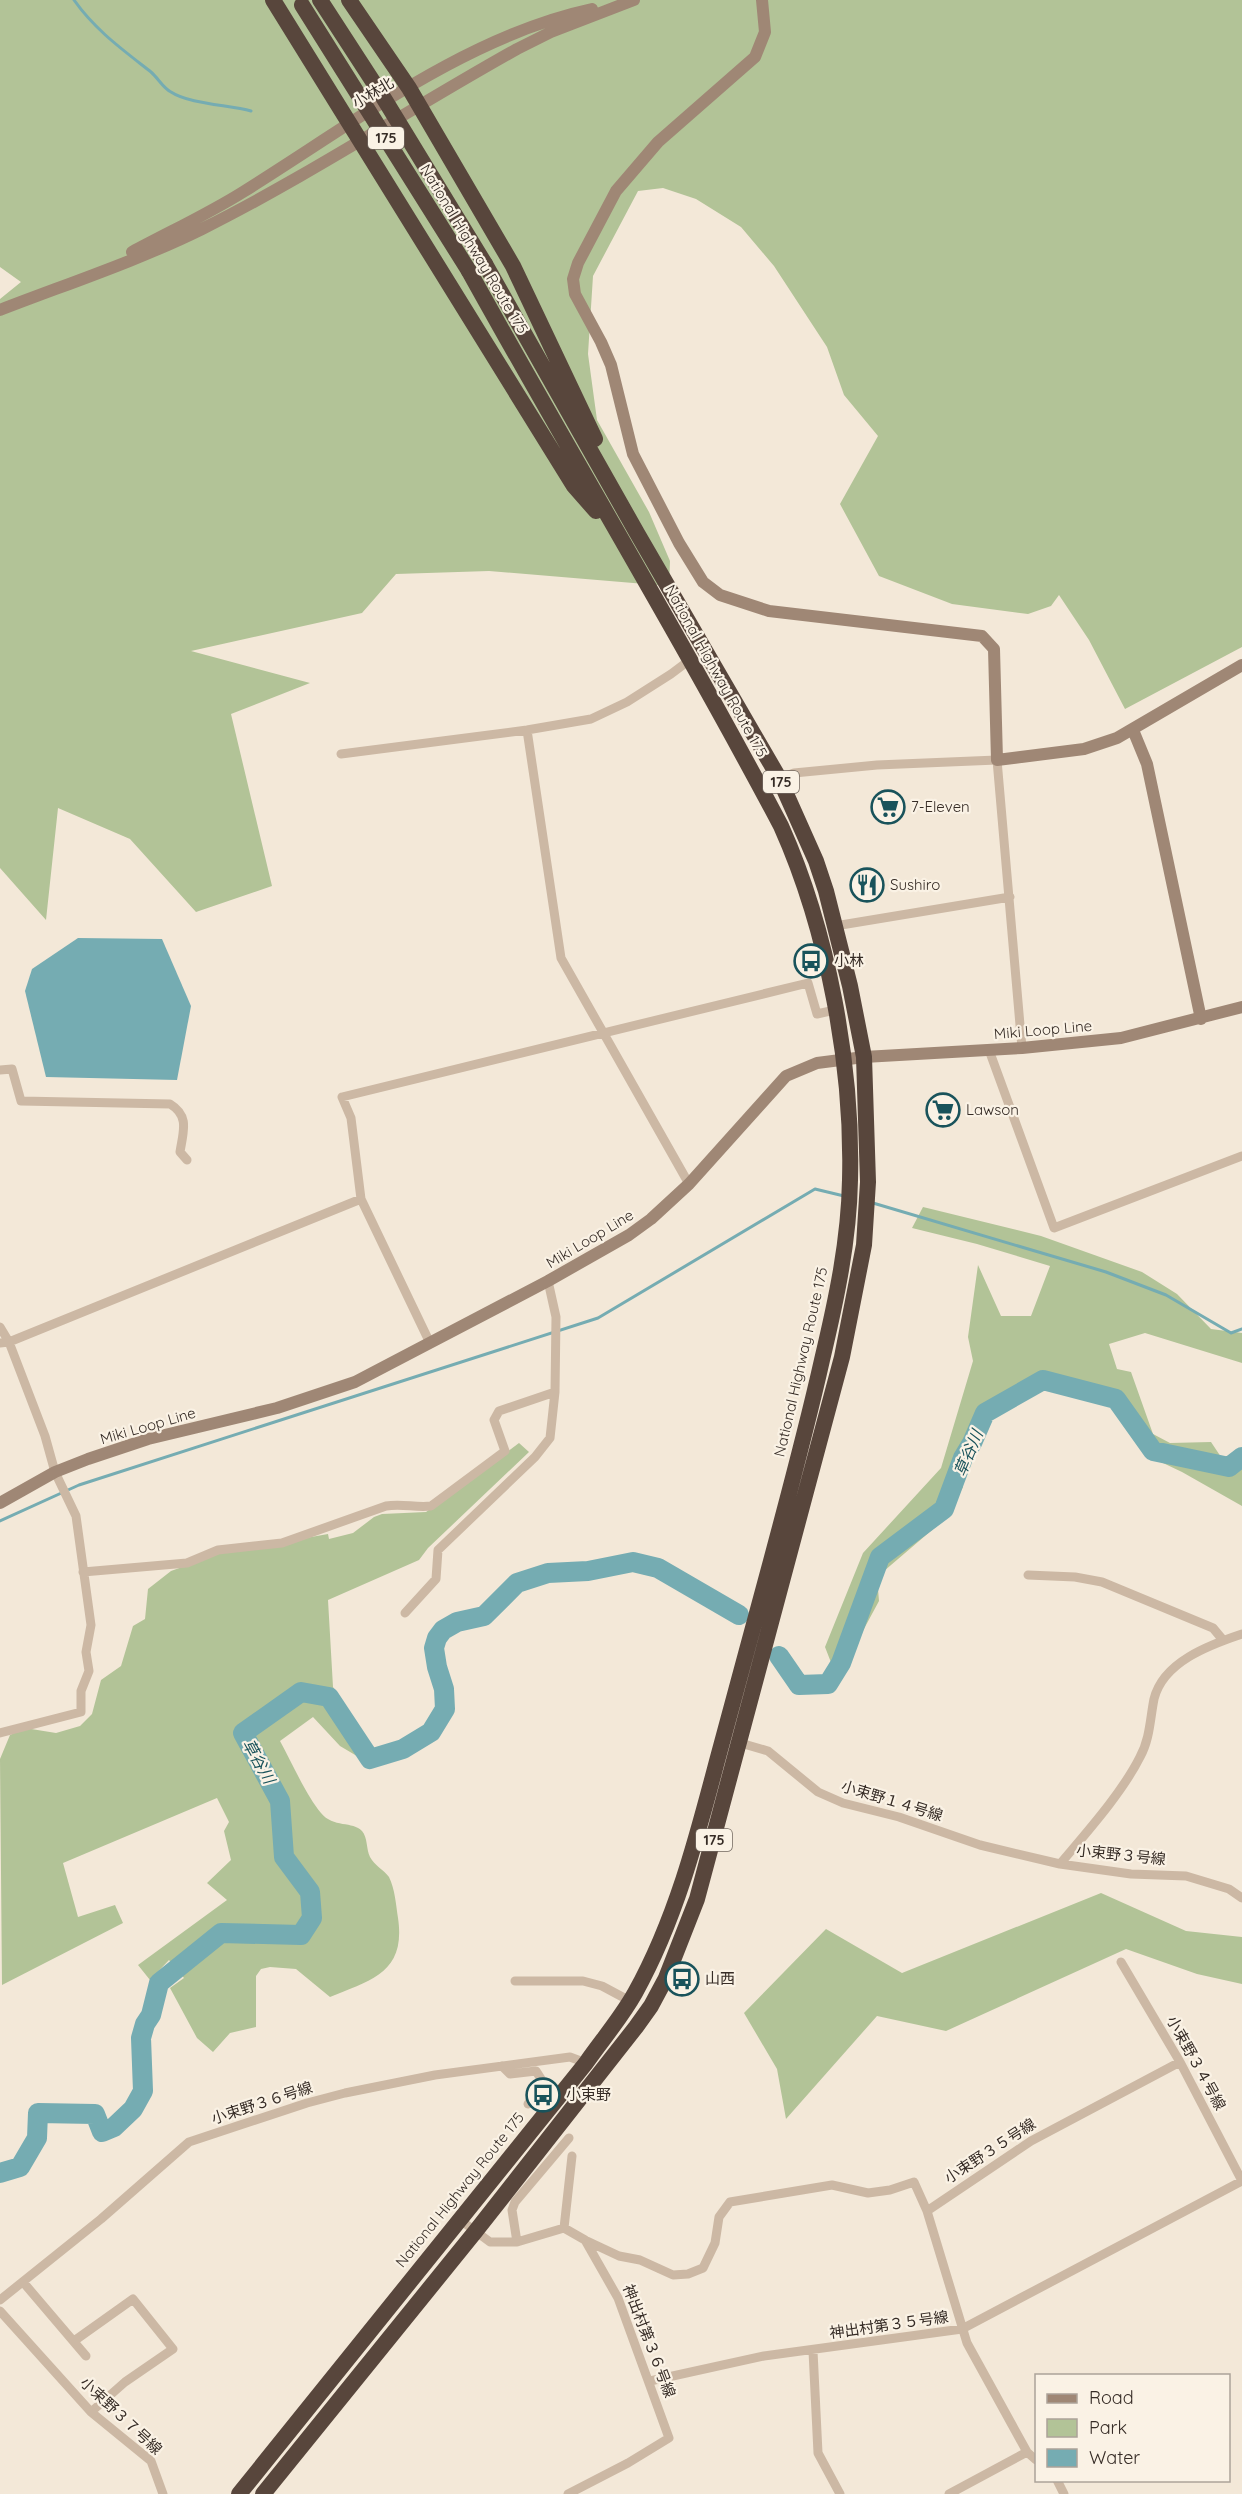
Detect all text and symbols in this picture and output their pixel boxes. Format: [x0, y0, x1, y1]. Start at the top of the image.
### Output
street label: 小林北 [349, 73, 397, 112]
road number: 175 [368, 127, 404, 149]
street label: National Highway Route 175 [416, 161, 533, 337]
street label: National Highway Route 175 [661, 581, 772, 760]
road number: 175 [763, 771, 799, 793]
supermarket icon: 7-Eleven [870, 789, 906, 825]
place label: 7-Eleven [911, 797, 970, 816]
restaurant icon: Sushiro [849, 867, 885, 903]
place label: Sushiro [890, 875, 940, 894]
bus stop icon: 小林 [793, 943, 829, 979]
place label: 小林 [834, 951, 864, 970]
street label: Miki Loop Line [993, 1016, 1093, 1043]
supermarket icon: Lawson [925, 1092, 961, 1128]
place label: Lawson [966, 1100, 1019, 1119]
street label: Miki Loop Line [543, 1205, 637, 1272]
street label: National Highway Route 175 [769, 1265, 832, 1459]
street label: Miki Loop Line [98, 1403, 198, 1448]
water label: 草谷川 [949, 1425, 987, 1479]
water label: 草谷川 [239, 1735, 280, 1789]
street label: 小束野１４号線 [839, 1776, 945, 1825]
road number: 175 [696, 1829, 732, 1851]
street label: 小束野３号線 [1075, 1840, 1167, 1869]
bus stop icon: 山西 [664, 1961, 700, 1997]
place label: 山西 [705, 1969, 735, 1988]
street label: 小束野３４号線 [1163, 2012, 1230, 2113]
street label: 小束野３６号線 [209, 2077, 315, 2128]
bus stop icon: 小束野 [525, 2077, 561, 2113]
place label: 小束野 [566, 2085, 611, 2104]
street label: National Highway Route 175 [391, 2108, 528, 2271]
street label: 小束野３５号線 [941, 2114, 1039, 2187]
street label: 神出村第３６号線 [619, 2281, 680, 2400]
street label: 神出村第３５号線 [828, 2307, 950, 2342]
street label: 小束野３７号線 [76, 2373, 166, 2458]
legend [1035, 2374, 1230, 2482]
text: Road [1089, 2386, 1134, 2409]
text: Park [1089, 2416, 1127, 2439]
text: Water [1089, 2446, 1140, 2469]

